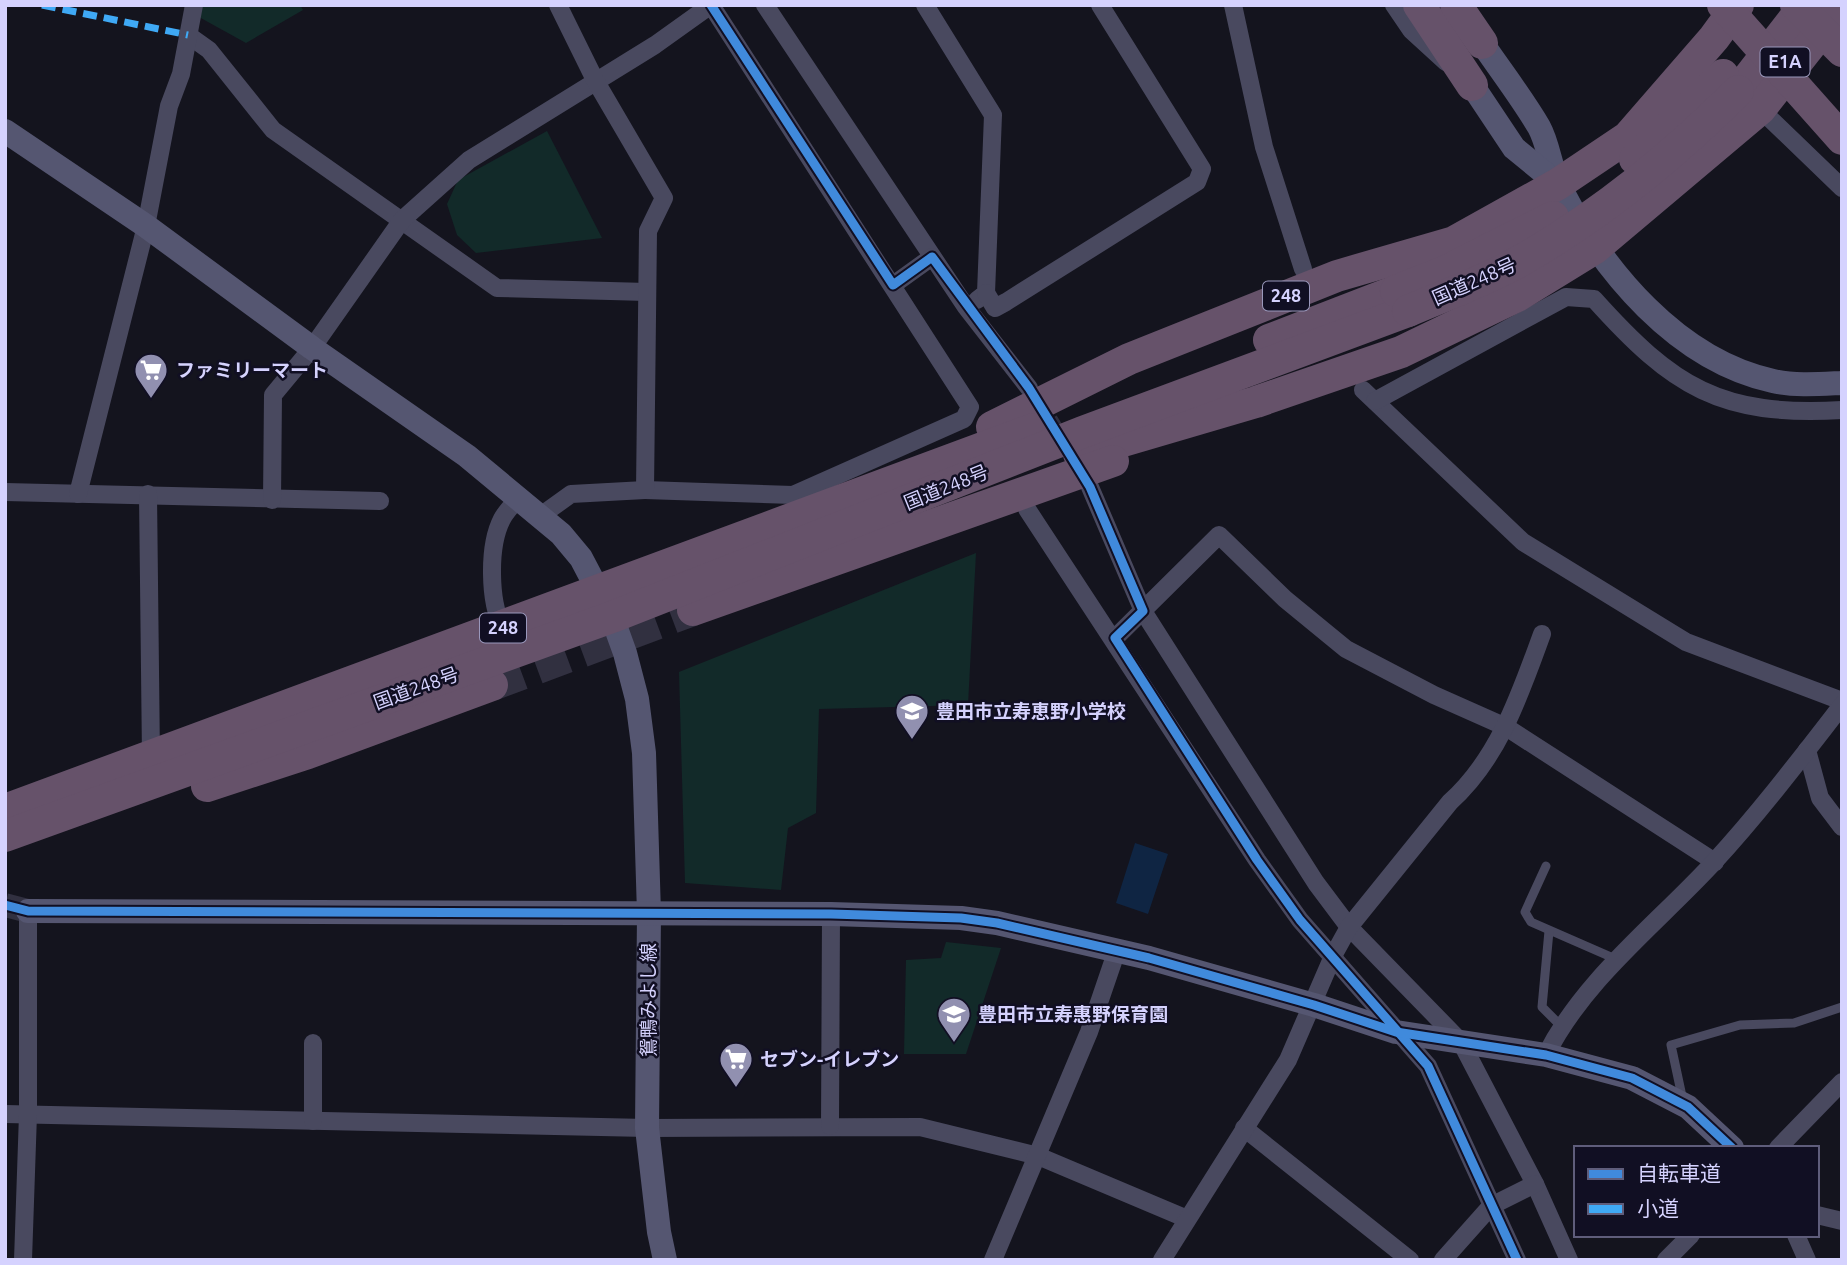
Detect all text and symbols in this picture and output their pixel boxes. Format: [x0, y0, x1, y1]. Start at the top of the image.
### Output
road number: E1A [1760, 48, 1810, 76]
street label: 国道248号 [1429, 253, 1519, 309]
road number: 248 [1263, 282, 1309, 310]
supermarket icon: ファミリーマート [132, 351, 170, 400]
place label: ファミリーマート [176, 359, 328, 381]
street label: 国道248号 [901, 460, 991, 514]
road number: 248 [480, 614, 526, 642]
street label: 国道248号 [370, 662, 462, 714]
school or university icon: 豊田市立寿恵野小学校 [893, 692, 931, 741]
place label: 豊田市立寿恵野小学校 [936, 700, 1126, 722]
street label: 鴛鴨みよし線 [637, 943, 659, 1057]
school or university icon: 豊田市立寿惠野保育園 [935, 995, 973, 1044]
place label: 豊田市立寿惠野保育園 [978, 1003, 1168, 1025]
supermarket icon: セブン-イレブン [717, 1040, 755, 1089]
place label: セブン-イレブン [760, 1048, 899, 1070]
legend [1574, 1146, 1819, 1237]
text: 自転車道 [1637, 1161, 1721, 1185]
text: 小道 [1637, 1196, 1679, 1220]

